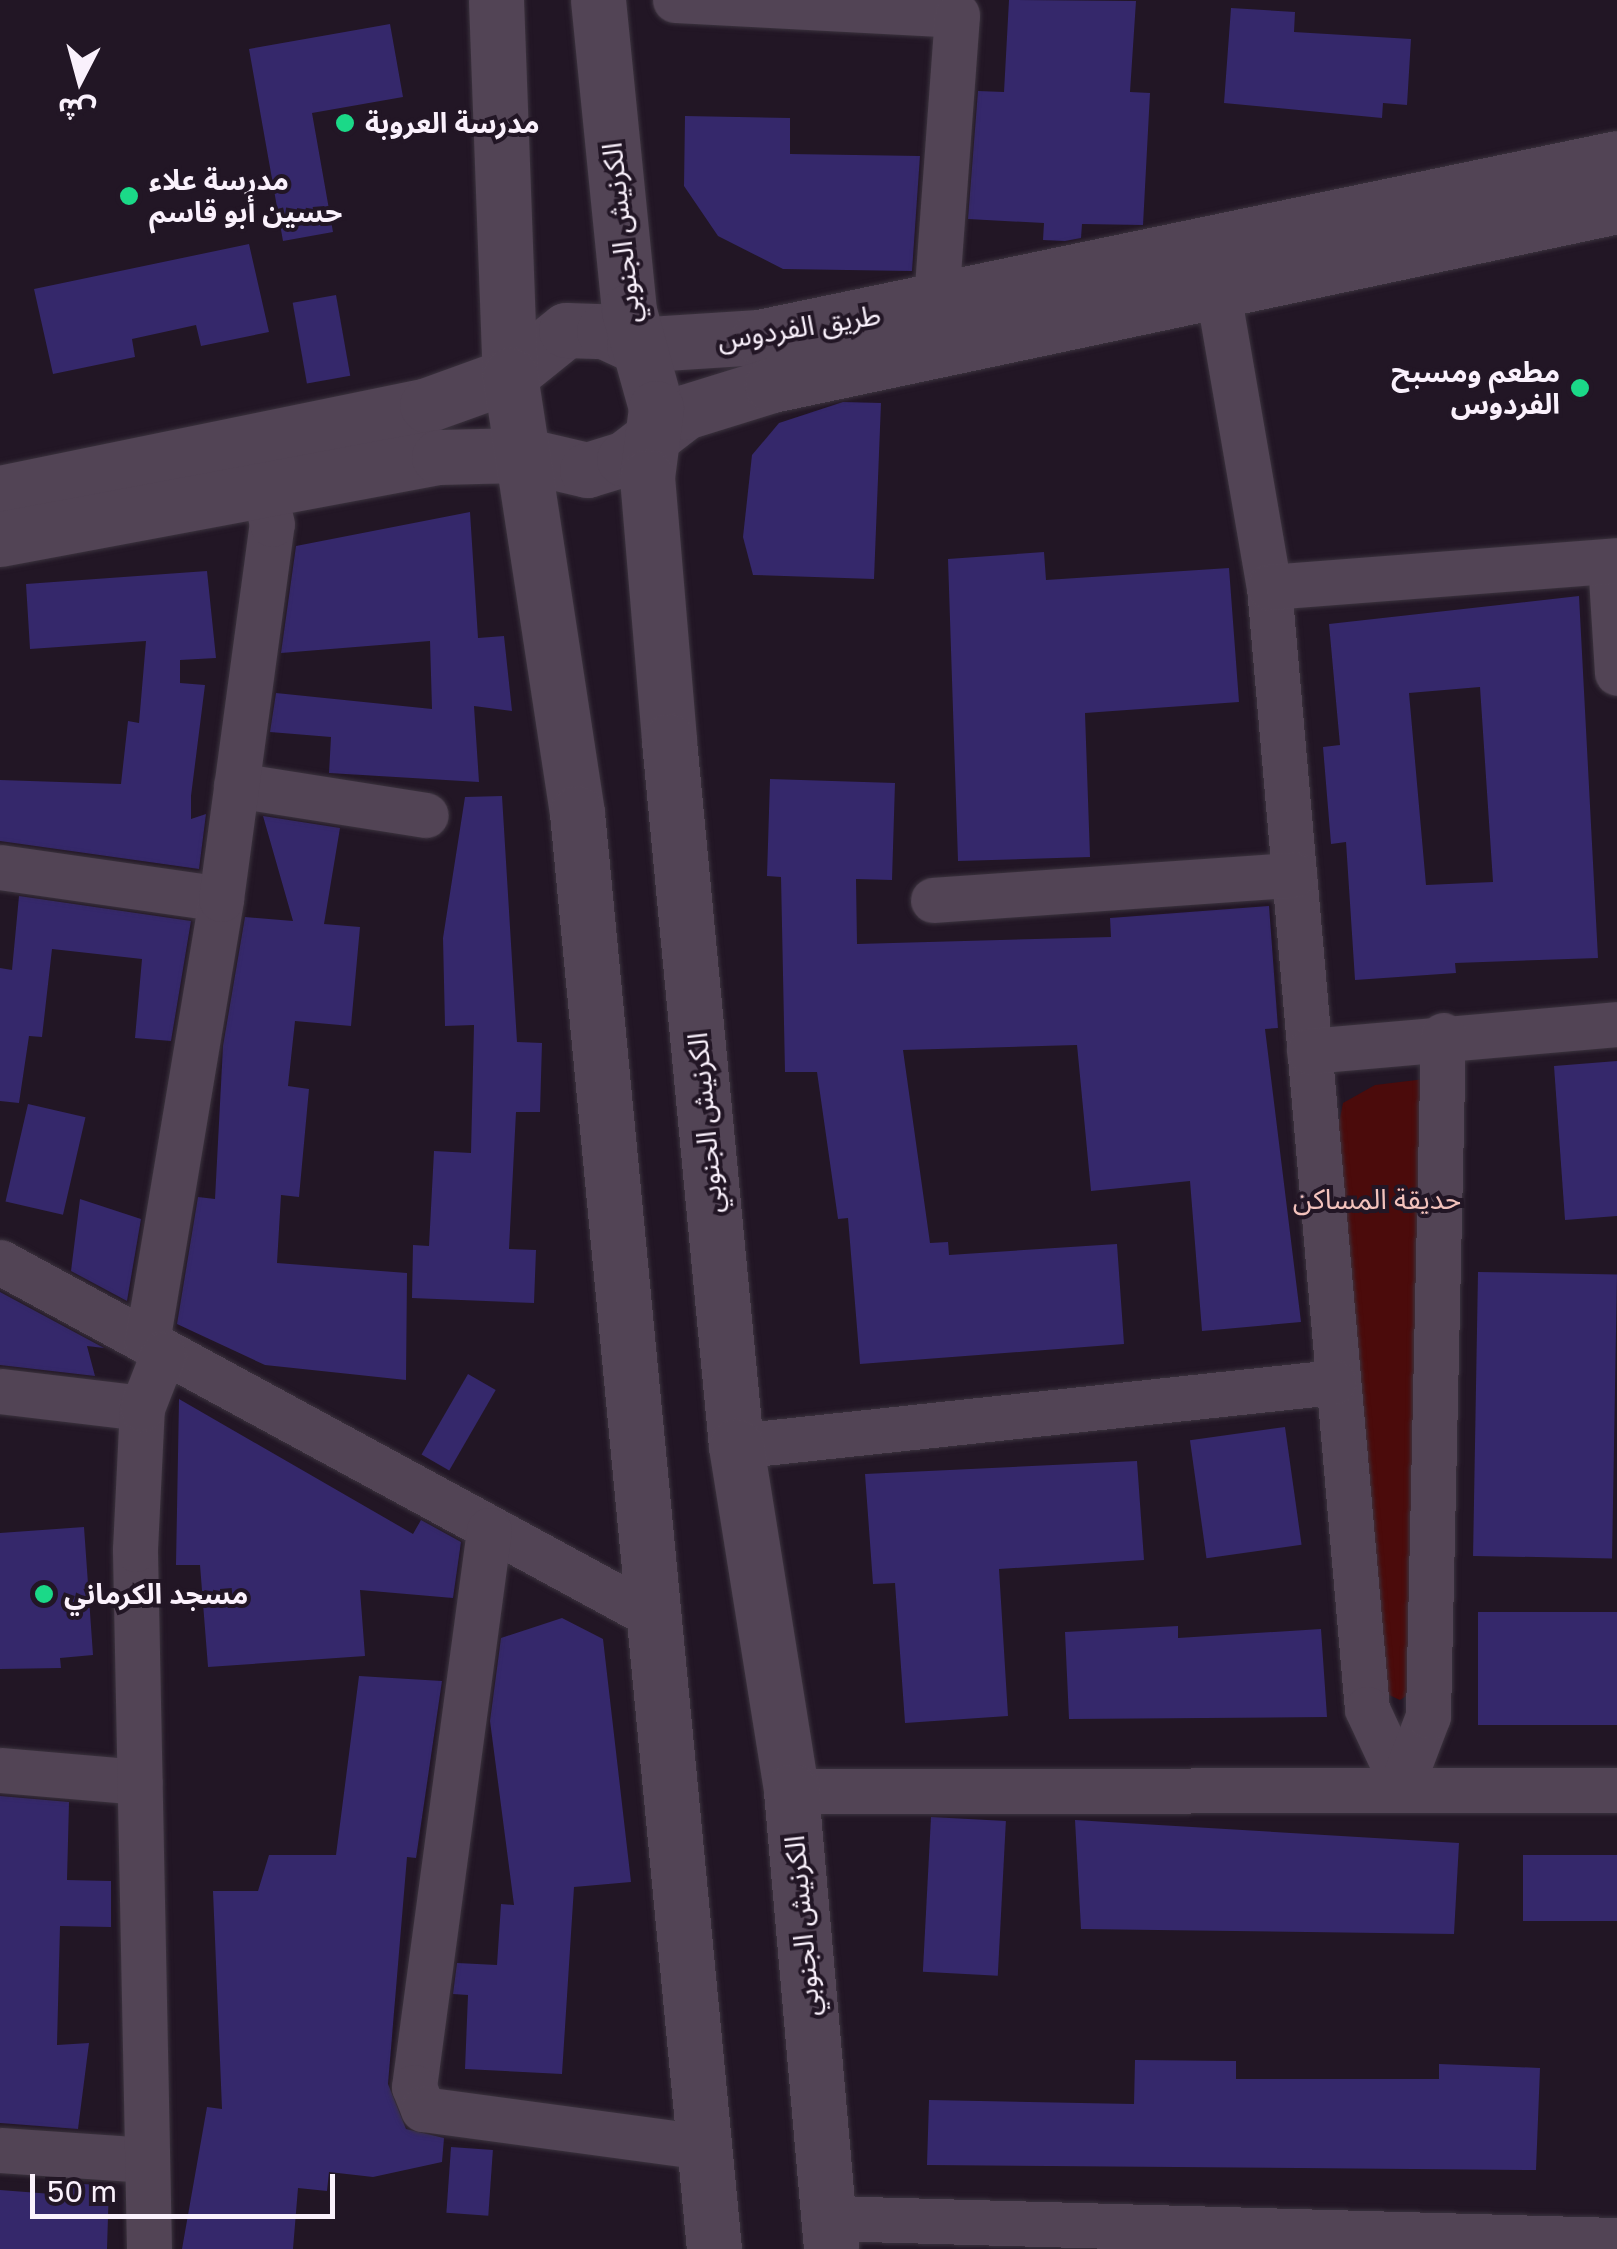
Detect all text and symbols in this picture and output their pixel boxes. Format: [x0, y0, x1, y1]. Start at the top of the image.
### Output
north arrow [30, 30, 130, 130]
text: ش [56, 92, 98, 129]
place label: مدرسة العروبة [365, 106, 539, 140]
marker: مدرسة العروبة [334, 112, 356, 134]
street label: الكرنيش الجنوبي [595, 141, 647, 325]
place label: مدرسة علاء حسين أبو قاسم [149, 163, 342, 229]
marker: مدرسة علاء حسين أبو قاسم [118, 185, 140, 207]
street label: طريق الفردوس [715, 298, 883, 356]
place label: مطعم ومسبح الفردوس [1391, 355, 1560, 421]
marker: مطعم ومسبح الفردوس [1569, 377, 1591, 399]
street label: الكرنيش الجنوبي [680, 1031, 730, 1215]
park label: حديقة المساكن [1293, 1182, 1461, 1216]
place label: مسجد الكرماني [64, 1577, 248, 1611]
marker: مسجد الكرماني [33, 1583, 55, 1605]
street label: الكرنيش الجنوبي [777, 1834, 827, 2018]
scale bar [35, 2154, 340, 2216]
text: 50 m [47, 2173, 117, 2209]

